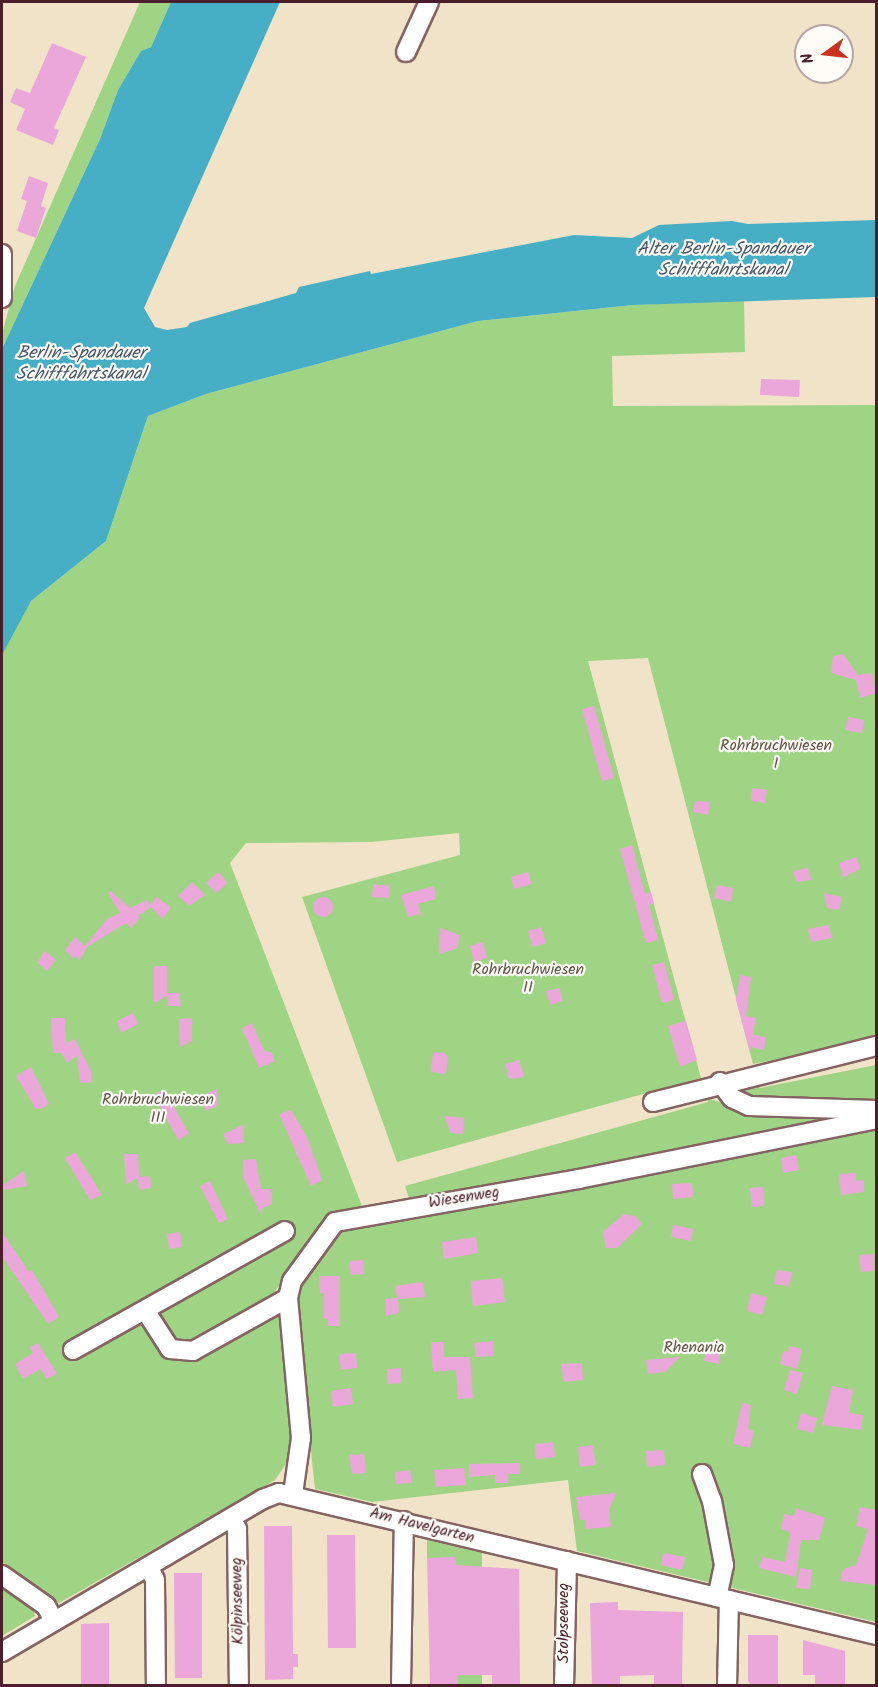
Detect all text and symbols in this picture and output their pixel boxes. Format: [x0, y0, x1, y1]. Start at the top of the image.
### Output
north arrow [794, 24, 854, 84]
text: N [795, 50, 821, 66]
water label: Alter Berlin-Spandauer Schifffahrtskanal [637, 240, 809, 282]
water label: Berlin-Spandauer Schifffahrtskanal [16, 344, 146, 386]
park label: Rohrbruchwiesen I [720, 736, 832, 774]
park label: Rohrbruchwiesen II [472, 960, 584, 998]
park label: Rohrbruchwiesen III [102, 1090, 214, 1128]
street label: Wiesenweg [427, 1183, 501, 1213]
park label: Rhenania [664, 1338, 724, 1358]
street label: Am Havelgarten [368, 1504, 476, 1548]
street label: Kölpinseeweg [228, 1557, 248, 1645]
street label: Stolpseeweg [554, 1583, 574, 1663]

